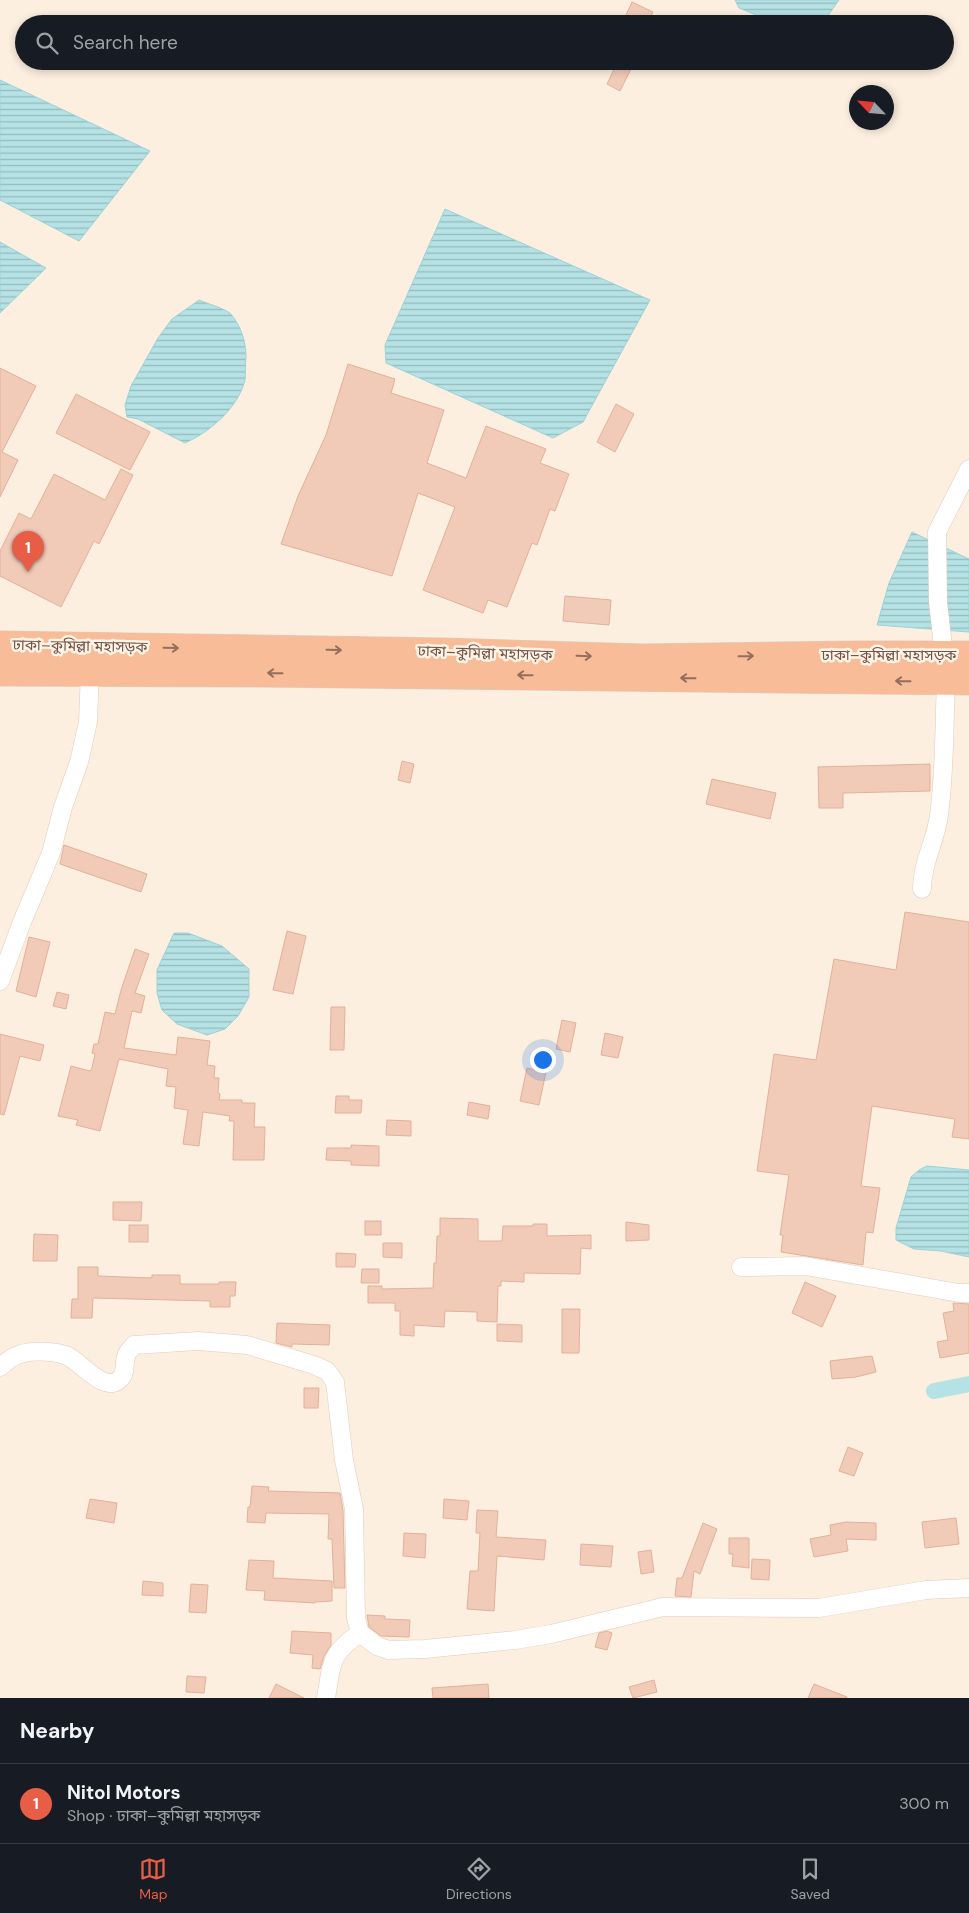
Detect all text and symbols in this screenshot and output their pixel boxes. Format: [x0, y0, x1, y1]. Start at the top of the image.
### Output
search box [15, 15, 954, 70]
icon: search [33, 29, 61, 57]
text: Search here [73, 30, 178, 55]
north arrow [849, 85, 894, 130]
pin: 1 [12, 531, 44, 572]
street label: ঢাকা–কুমিল্লা মহাসড়ক [11, 635, 148, 657]
street label: ঢাকা–কুমিল্লা মহাসড়ক [416, 641, 554, 665]
one-way arrow [162, 643, 179, 653]
one-way arrow [325, 645, 341, 655]
street label: ঢাকা–কুমিল্লা মহাসড়ক [821, 645, 957, 665]
one-way arrow [575, 651, 591, 661]
one-way arrow [738, 651, 754, 661]
one-way arrow [268, 668, 284, 678]
one-way arrow [518, 671, 534, 680]
one-way arrow [680, 673, 696, 683]
one-way arrow [895, 676, 911, 685]
your location [530, 1047, 556, 1073]
text: Nearby [20, 1717, 94, 1745]
text: Nitol Motors [67, 1780, 181, 1805]
text: 1 [33, 1793, 39, 1814]
text: 300 m [899, 1793, 949, 1814]
text: Shop · ঢাকা–কুমিল্লা মহাসড়ক [67, 1805, 261, 1826]
tab: Map [139, 1855, 167, 1903]
tab: Directions [446, 1855, 512, 1903]
tab: Saved [790, 1855, 830, 1903]

